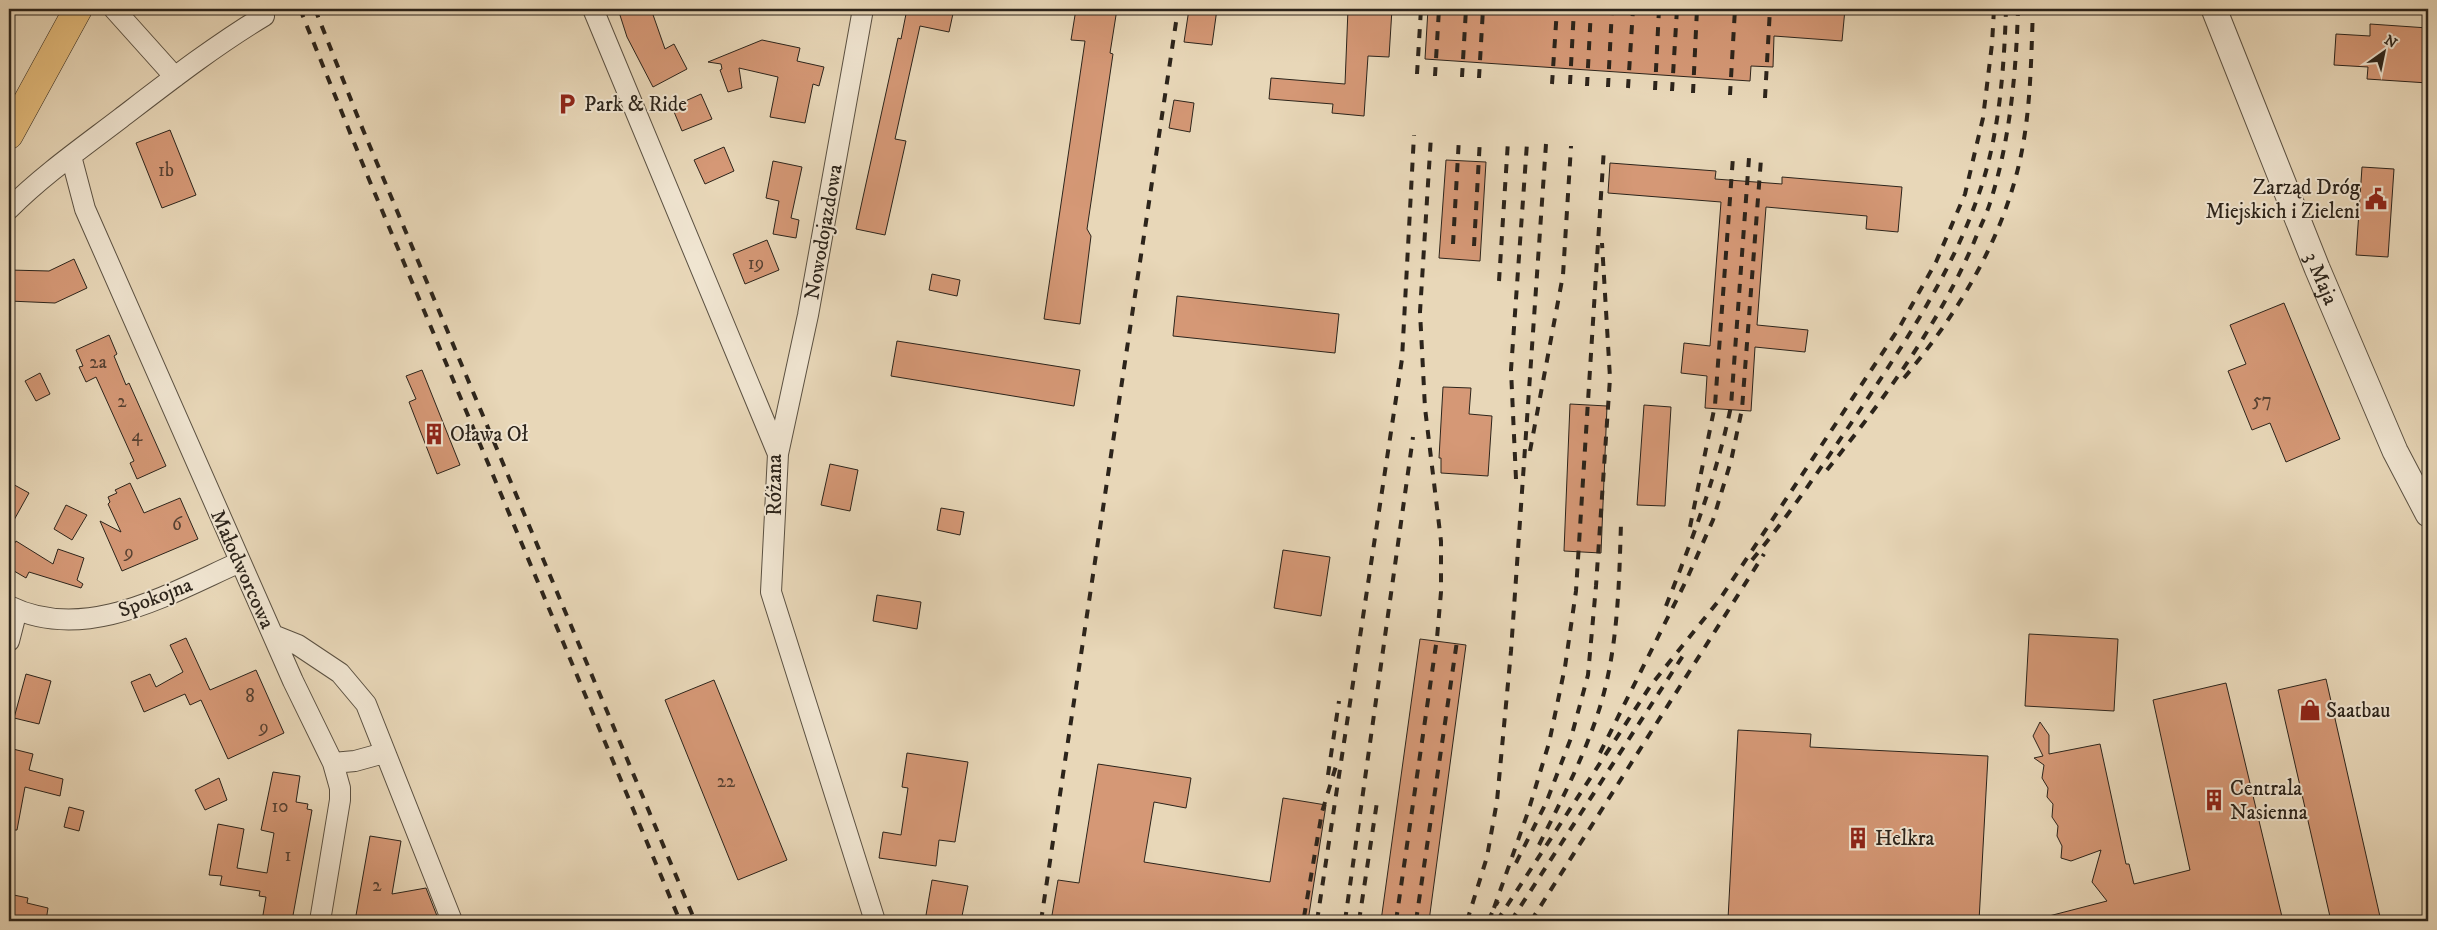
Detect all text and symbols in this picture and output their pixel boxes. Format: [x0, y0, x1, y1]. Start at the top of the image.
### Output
north arrow [2360, 28, 2410, 78]
text: N [2381, 31, 2401, 53]
parking icon: Park & Ride [554, 91, 580, 117]
place label: Park & Ride [584, 92, 687, 118]
house number: 1b [158, 159, 174, 182]
street label: Nowodojazdowa [799, 162, 849, 302]
place label: Zarząd Dróg Miejskich i Zieleni [2205, 175, 2361, 225]
public building icon: Zarząd Dróg Miejskich i Zieleni [2363, 186, 2389, 212]
street label: 3 Maja [2298, 249, 2343, 309]
house number: 19 [748, 252, 764, 275]
house number: 2a [89, 351, 107, 374]
house number: 57 [2252, 389, 2272, 412]
house number: 2 [117, 390, 127, 413]
building icon: Oława Oł [421, 421, 447, 447]
place label: Oława Oł [450, 422, 529, 448]
house number: 4 [132, 424, 144, 447]
street label: Różana [762, 454, 788, 516]
street label: Małodworcowa [204, 506, 280, 633]
house number: 6 [172, 513, 183, 536]
house number: 9 [123, 541, 134, 564]
street label: Spokojna [115, 572, 196, 624]
house number: 8 [245, 685, 255, 708]
shop icon: Saatbau [2297, 697, 2323, 723]
place label: Saatbau [2326, 698, 2390, 724]
house number: 9 [258, 716, 269, 739]
house number: 22 [717, 770, 736, 793]
place label: Centrala Nasienna [2230, 776, 2308, 826]
building icon: Centrala Nasienna [2201, 787, 2227, 813]
house number: 10 [271, 795, 289, 818]
building icon: Helkra [1845, 825, 1871, 851]
place label: Helkra [1875, 826, 1935, 852]
house number: 1 [285, 844, 292, 867]
house number: 2 [372, 874, 382, 897]

